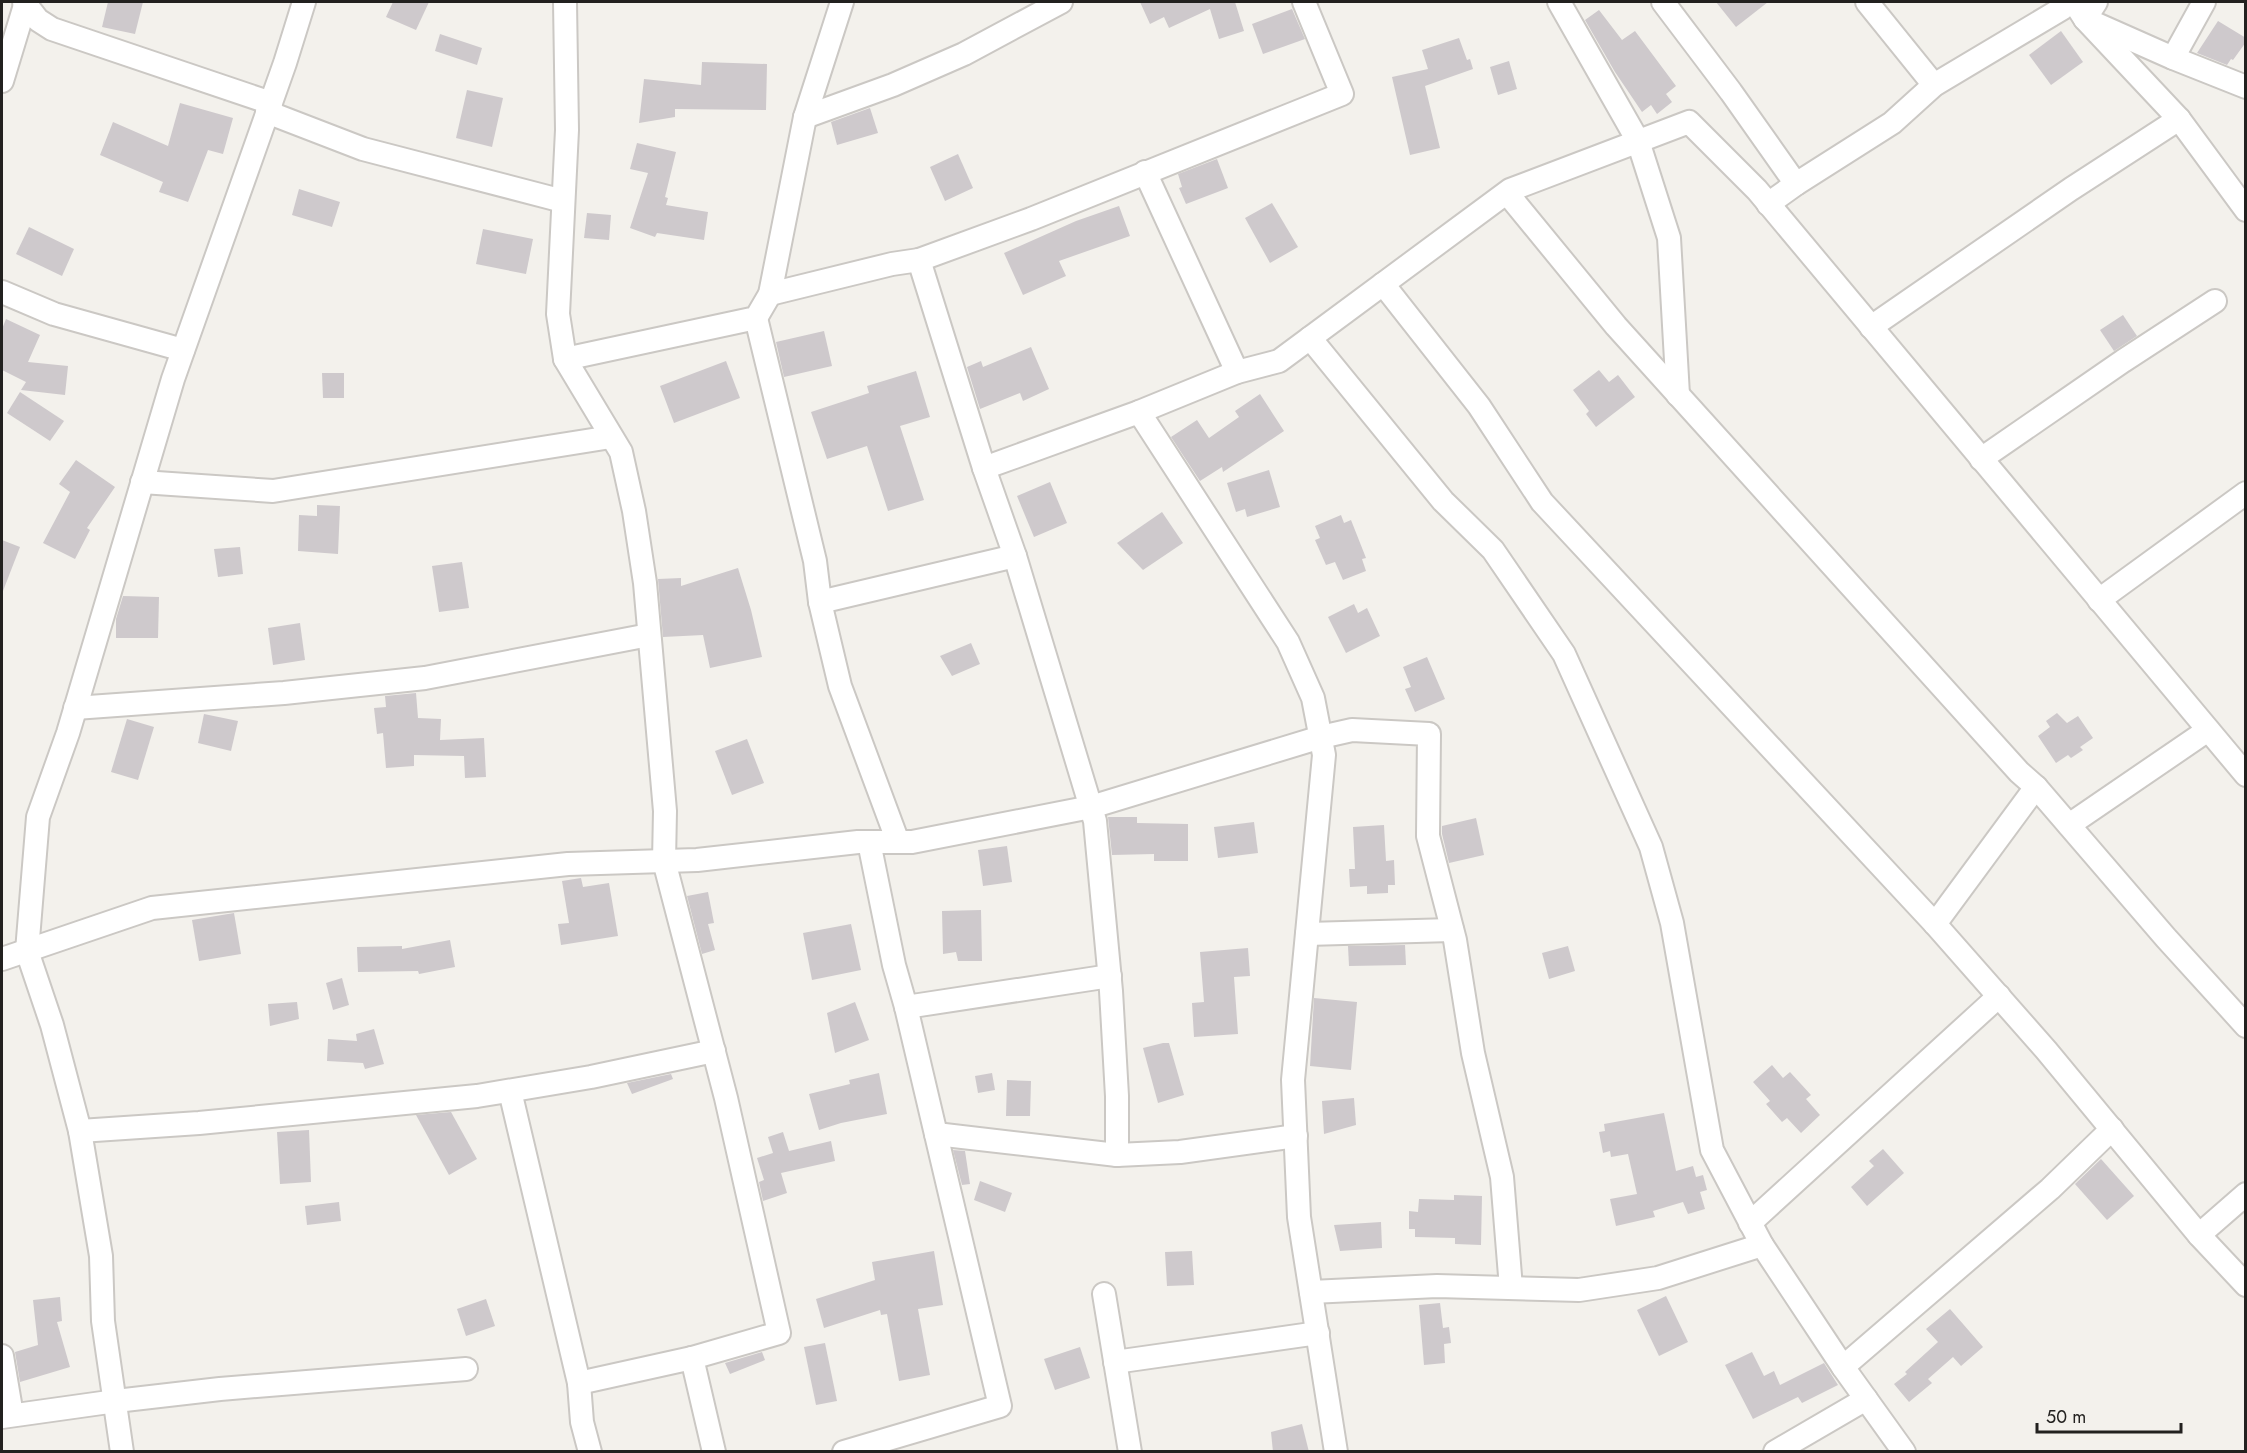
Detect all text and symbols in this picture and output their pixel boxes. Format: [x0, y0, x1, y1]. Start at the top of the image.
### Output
scale bar [2037, 1396, 2181, 1434]
text: 50 m [2046, 1404, 2086, 1430]

